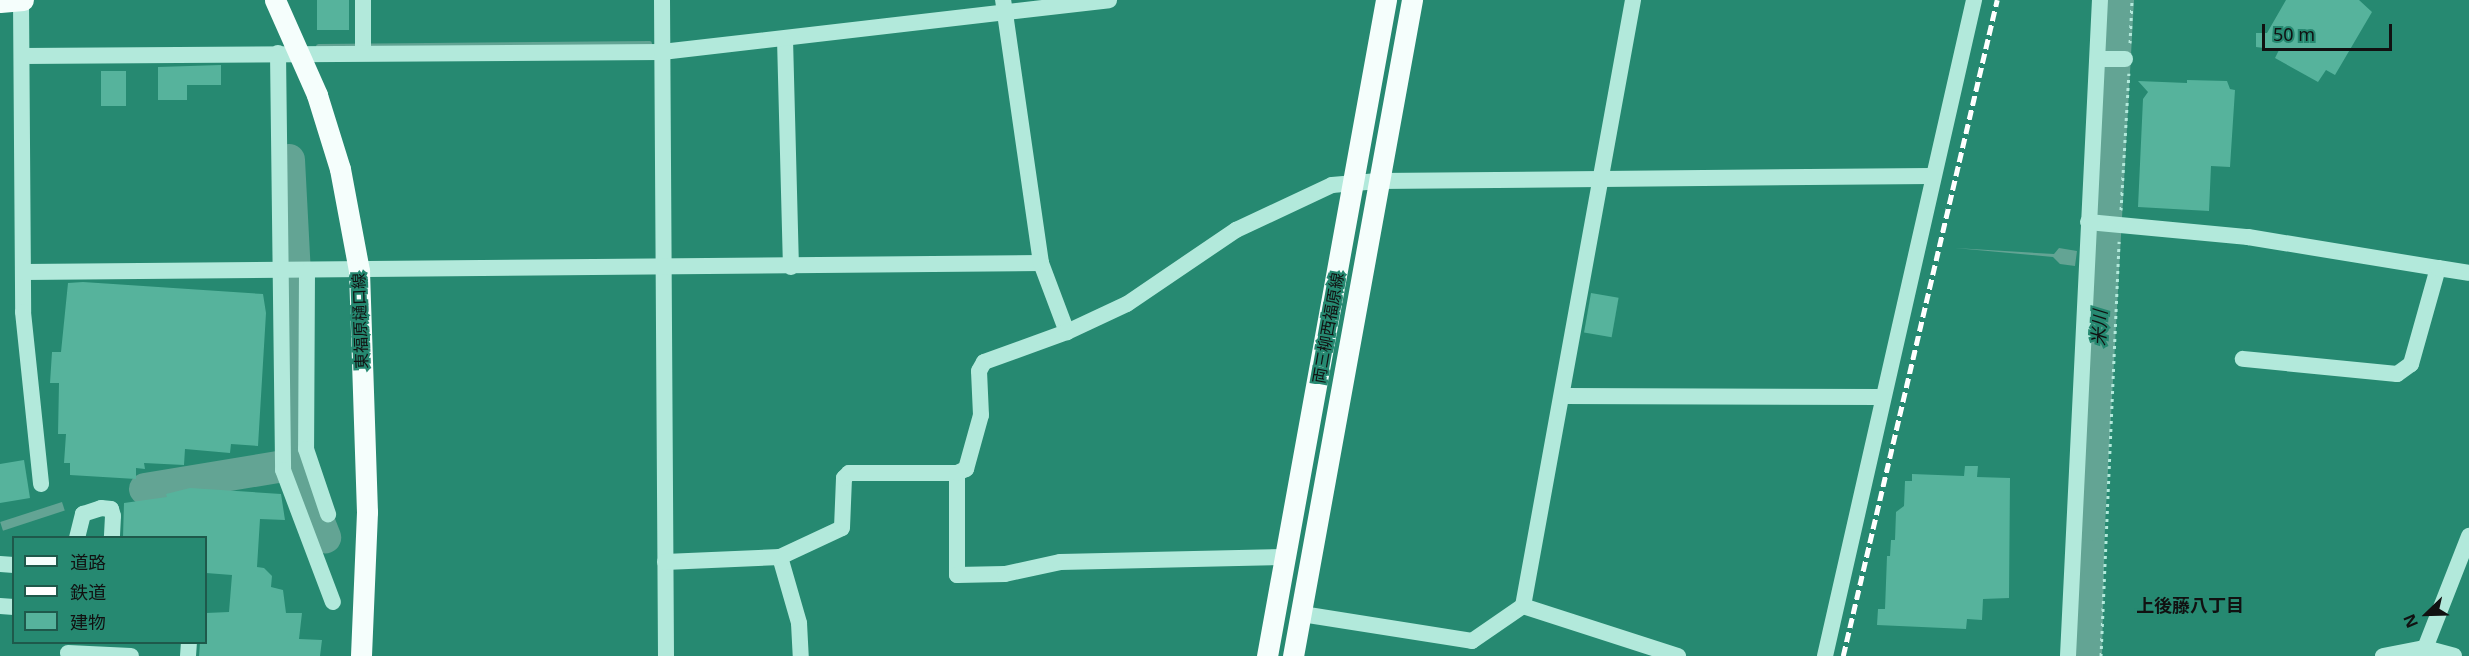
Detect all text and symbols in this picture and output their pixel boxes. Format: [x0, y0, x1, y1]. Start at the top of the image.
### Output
scale bar [2265, 12, 2396, 50]
text: 50 m [2273, 22, 2315, 46]
street label: 両三柳西福原線 [1309, 271, 1347, 385]
street label: 東福原樋口線 [349, 273, 371, 369]
water label: 米川 [2087, 309, 2111, 347]
legend [12, 536, 207, 644]
text: 道路 [70, 550, 106, 574]
text: 鉄道 [70, 580, 106, 604]
north arrow [2397, 584, 2457, 644]
district label: 上後藤八丁目 [2136, 594, 2244, 616]
text: 建物 [70, 610, 106, 634]
text: N [2398, 611, 2423, 631]

